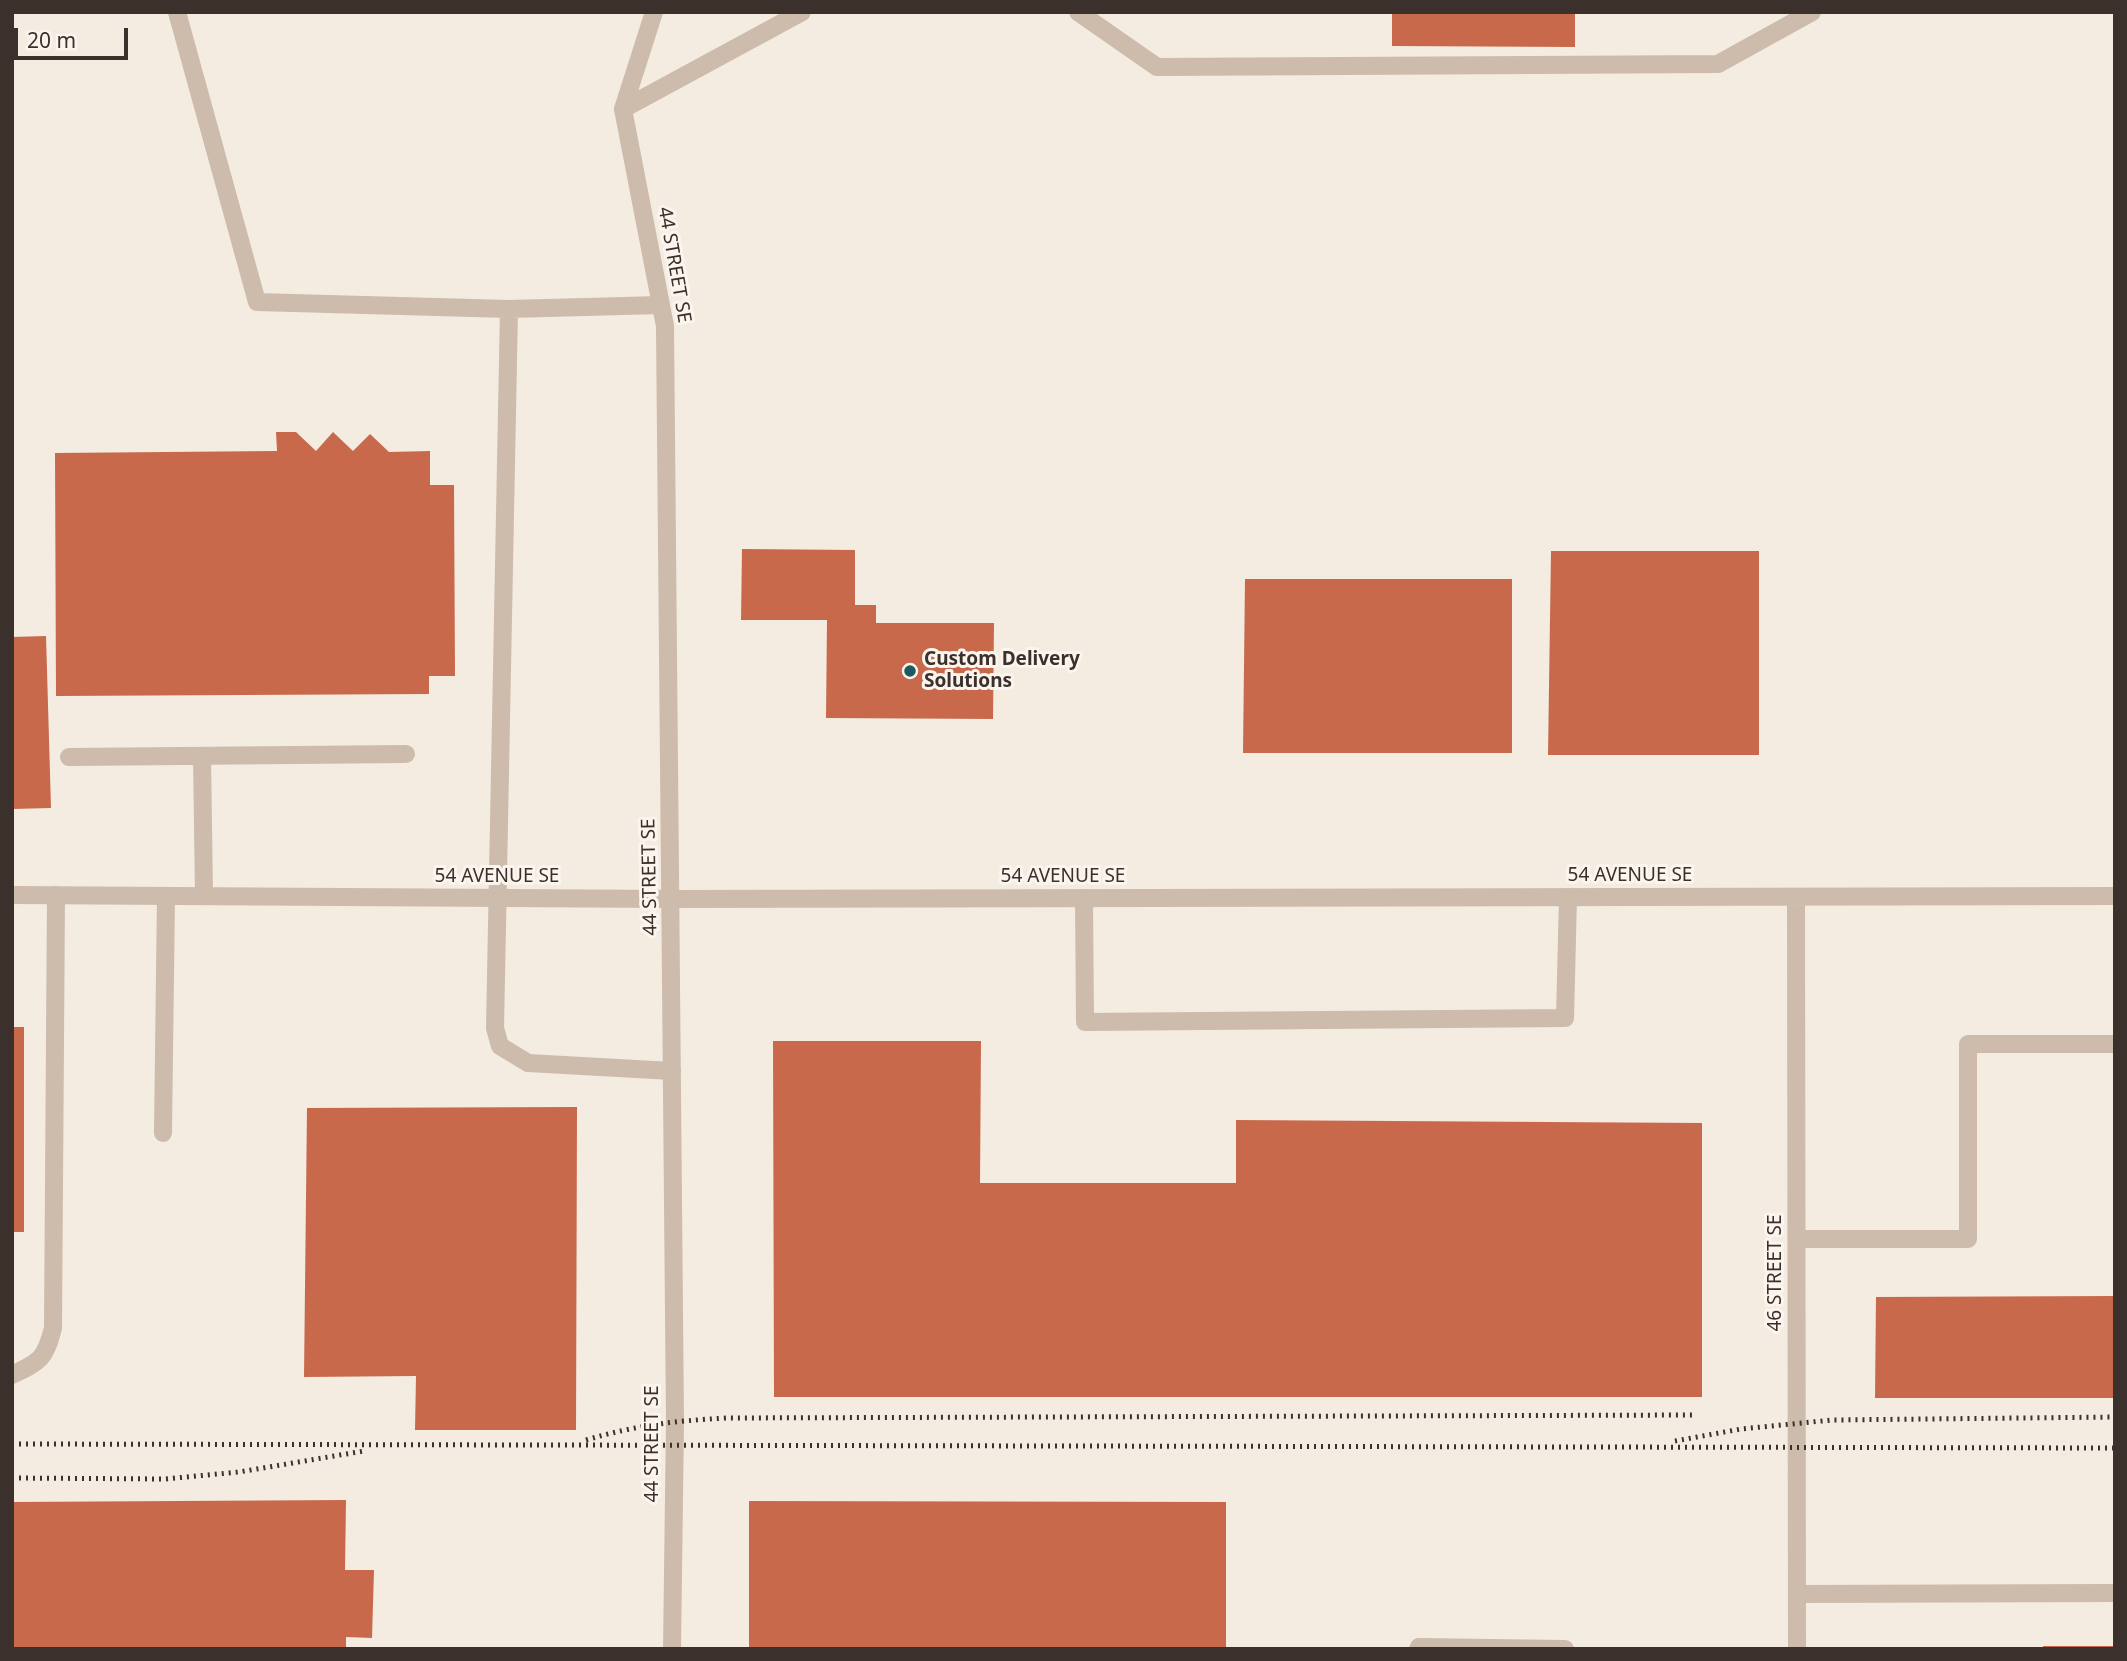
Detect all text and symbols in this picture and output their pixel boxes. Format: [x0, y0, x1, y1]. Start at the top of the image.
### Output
scale bar [18, 14, 131, 58]
text: 20 m [27, 26, 76, 54]
street label: 44 STREET SE [653, 205, 695, 325]
place label: Custom Delivery Solutions [924, 649, 1080, 693]
marker: Custom Delivery Solutions [902, 663, 918, 679]
street label: 44 STREET SE [638, 818, 662, 936]
street label: 54 AVENUE SE [1568, 865, 1692, 887]
street label: 54 AVENUE SE [435, 866, 559, 888]
street label: 54 AVENUE SE [1001, 866, 1125, 888]
street label: 46 STREET SE [1765, 1214, 1787, 1332]
street label: 44 STREET SE [642, 1385, 664, 1503]

